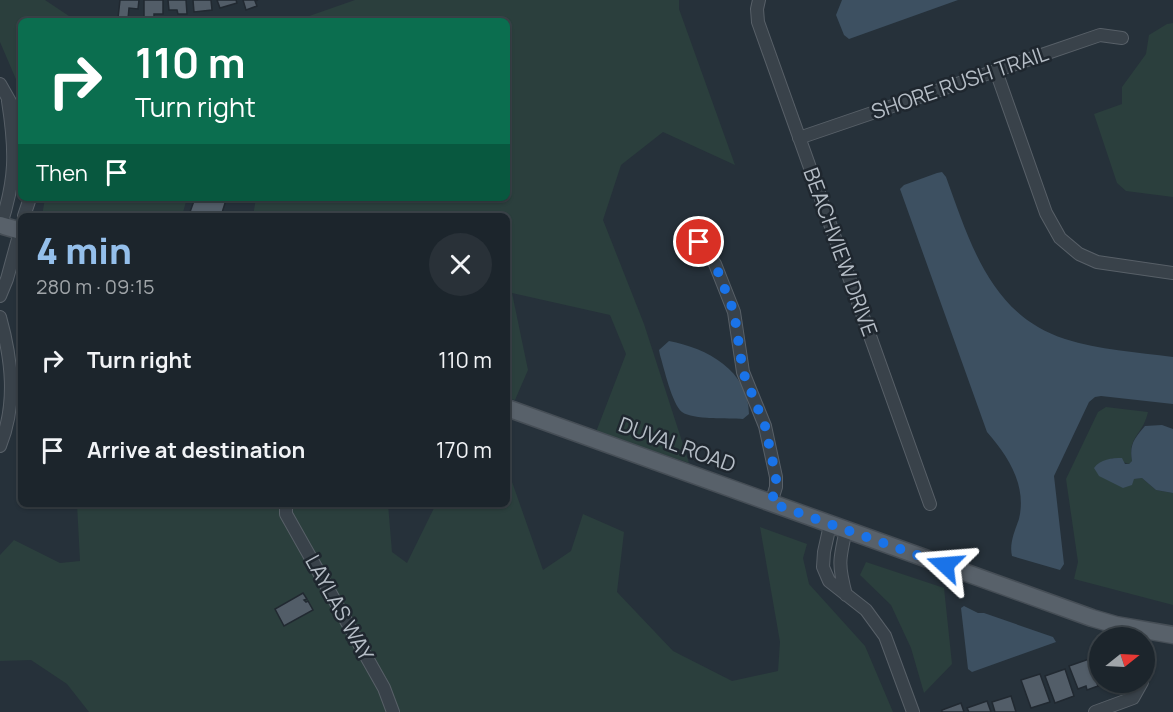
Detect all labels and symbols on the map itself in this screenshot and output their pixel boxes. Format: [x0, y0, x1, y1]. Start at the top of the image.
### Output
street label: SHORE RUSH TRAIL [867, 39, 1052, 125]
street label: BEACHVIEW DRIVE [797, 164, 884, 340]
pin [673, 216, 724, 267]
street label: DUVAL ROAD [615, 410, 740, 478]
position arrow [913, 533, 977, 597]
street label: LAYLAS WAY [299, 550, 381, 666]
north arrow [1089, 627, 1155, 693]

